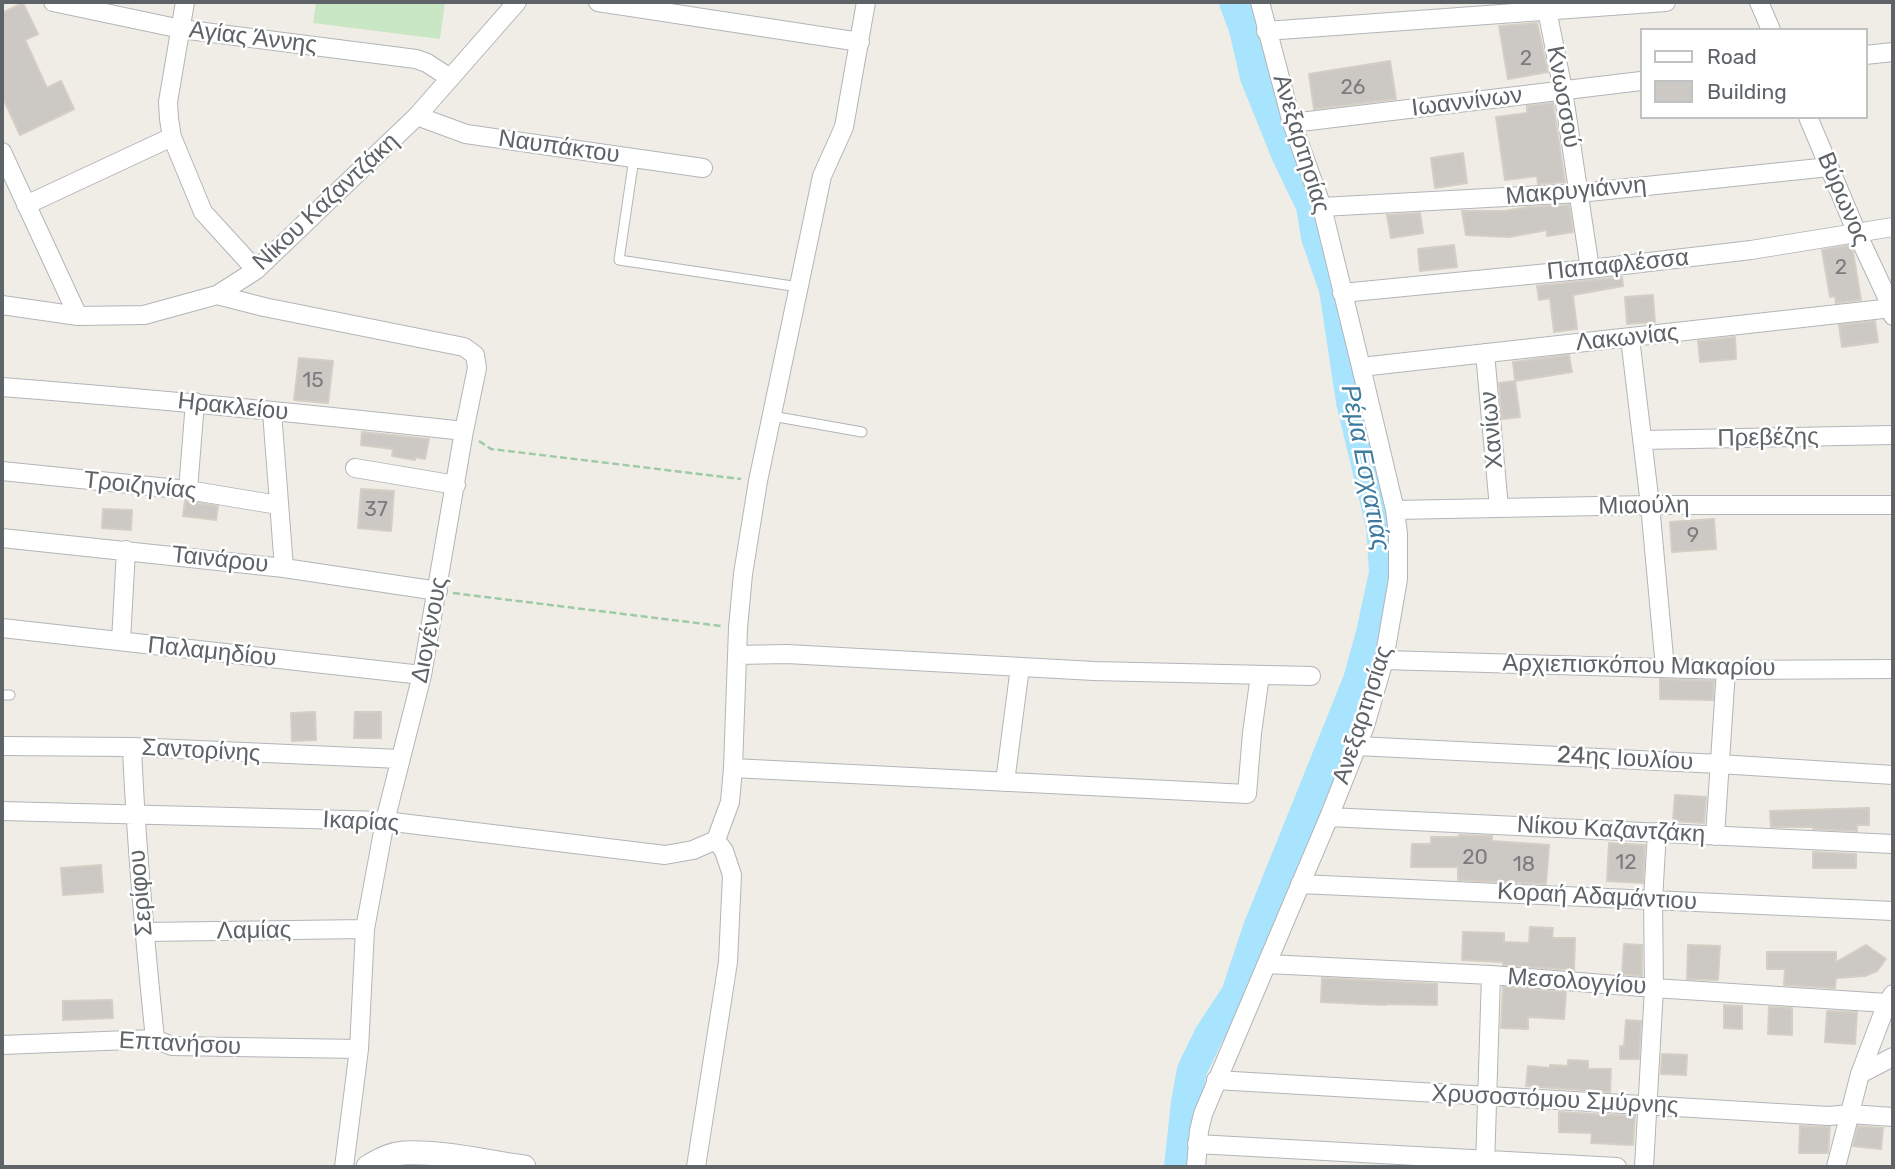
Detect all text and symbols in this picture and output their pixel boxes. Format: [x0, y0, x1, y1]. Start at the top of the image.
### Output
street label: Αγίας Άννης [187, 16, 319, 60]
legend [1640, 28, 1867, 119]
street label: Κνωσσού [1540, 44, 1586, 150]
text: Road [1707, 44, 1757, 69]
house number: 2 [1520, 46, 1532, 72]
street label: Ανεξαρτησίας [1266, 71, 1336, 217]
house number: 26 [1341, 75, 1365, 101]
text: Building [1707, 79, 1787, 104]
street label: Ιωαννίνων [1410, 81, 1524, 123]
street label: Ναυπάκτου [497, 124, 621, 170]
street label: Νίκου Καζαντζάκη [247, 127, 405, 277]
street label: Βύρωνος [1811, 148, 1875, 250]
street label: Μακρυγιάννη [1504, 171, 1648, 211]
street label: Παπαφλέσσα [1546, 243, 1690, 287]
house number: 2 [1835, 255, 1847, 281]
street label: Λακωνίας [1574, 318, 1680, 358]
house number: 15 [302, 368, 324, 394]
water label: Ρέμα Εσχατιάς [1334, 382, 1396, 554]
street label: Ηρακλείου [176, 387, 290, 427]
street label: Χανίων [1474, 390, 1510, 470]
street label: Πρεβέζης [1717, 423, 1819, 453]
street label: Τροιζηνίας [82, 466, 198, 506]
street label: Μιαούλη [1598, 491, 1690, 521]
house number: 37 [364, 497, 388, 523]
house number: 9 [1687, 523, 1699, 549]
street label: Ταινάρου [170, 541, 270, 579]
street label: Διογένους [406, 575, 454, 685]
street label: Παλαμηδίου [146, 631, 278, 673]
street label: Ανεξαρτησίας [1327, 642, 1399, 788]
street label: Αρχιεπισκόπου Μακαρίου [1502, 649, 1776, 683]
street label: Σαντορίνης [141, 734, 261, 768]
street label: 24ης Ιουλίου [1556, 741, 1694, 777]
street label: Ικαρίας [322, 806, 400, 838]
street label: Νίκου Καζαντζάκη [1516, 811, 1706, 849]
house number: 20 [1462, 845, 1488, 871]
street label: Σερίφου [123, 849, 159, 937]
house number: 12 [1615, 850, 1637, 876]
house number: 18 [1513, 852, 1535, 878]
street label: Κοραή Αδαμάντιου [1496, 877, 1698, 917]
street label: Λαμίας [217, 916, 291, 946]
street label: Μεσολογγίου [1507, 963, 1647, 1001]
street label: Επτανήσου [118, 1026, 242, 1062]
street label: Χρυσοστόμου Σμύρνης [1431, 1079, 1679, 1121]

